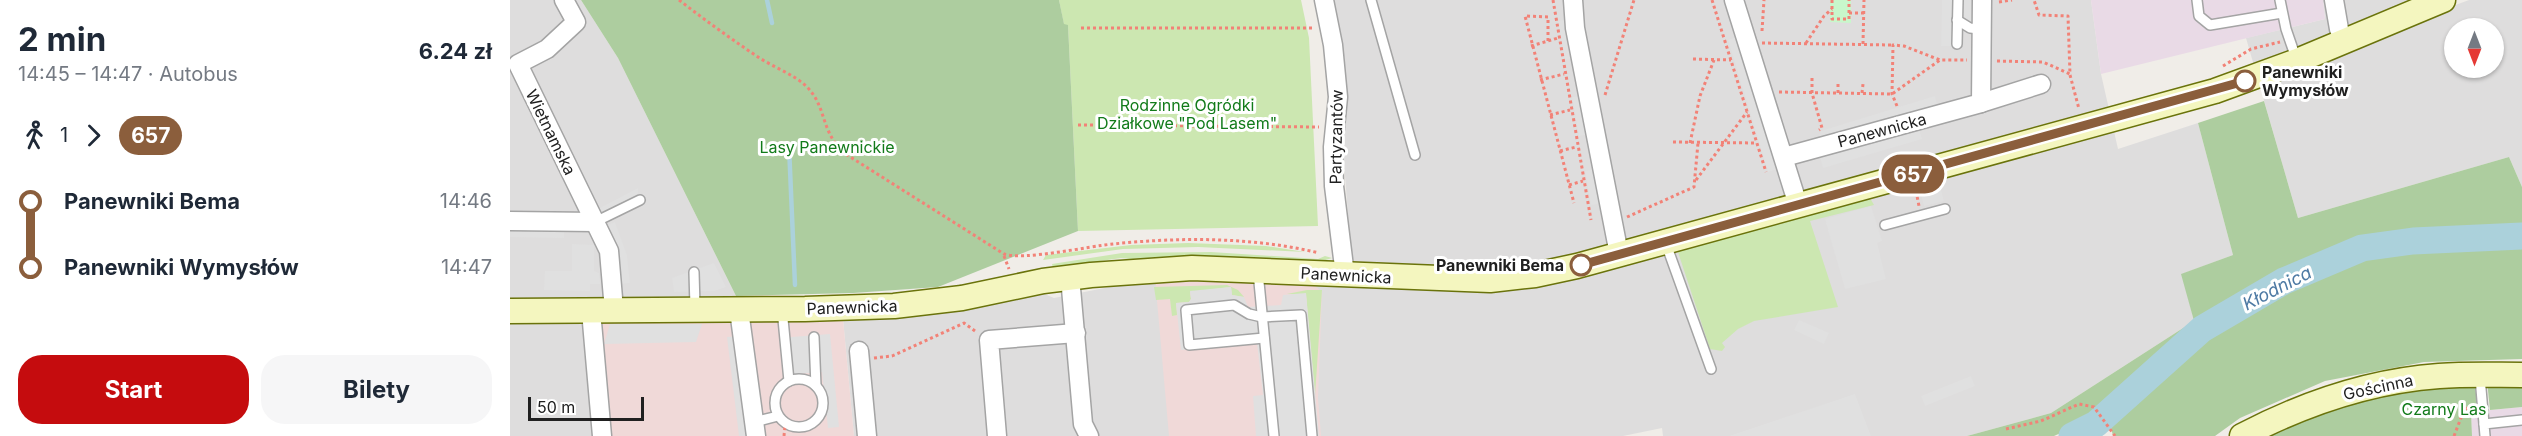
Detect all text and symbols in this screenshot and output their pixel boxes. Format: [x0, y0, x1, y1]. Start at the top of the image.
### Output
north arrow [2444, 18, 2504, 78]
map controls [2444, 18, 2504, 78]
text: 2 min [18, 19, 106, 59]
text: 6.24 zł [419, 38, 492, 64]
text: 14:45 – 14:47 · Autobus [18, 62, 238, 86]
place label: Panewniki Wymysłów [2262, 62, 2349, 100]
marker: Panewniki Wymysłów [2234, 70, 2256, 92]
street label: Wietnamska [522, 86, 580, 178]
street label: Partyzantów [1325, 89, 1347, 185]
park label: Rodzinne Ogródki Działkowe "Pod Lasem" [1097, 95, 1277, 133]
street label: Panewnicka [1835, 109, 1929, 151]
icon: walk [18, 119, 51, 152]
icon: forward [77, 119, 110, 152]
text: 1 [60, 123, 68, 147]
text: 657 [131, 123, 170, 148]
park label: Lasy Panewnickie [759, 137, 895, 157]
line badge: 657 [1878, 154, 1948, 194]
text: 657 [1893, 162, 1933, 187]
text: Panewniki Bema [64, 188, 240, 214]
text: 14:46 [440, 189, 492, 213]
text: Panewniki Wymysłów [64, 254, 299, 280]
marker: Panewniki Bema [1570, 254, 1592, 276]
text: 14:47 [441, 255, 492, 279]
place label: Panewniki Bema [1436, 255, 1564, 275]
water label: Kłodnica [2239, 262, 2315, 314]
street label: Panewnicka [1300, 263, 1392, 287]
street label: Panewnicka [806, 295, 898, 319]
button: Start [18, 355, 249, 424]
button: Bilety [261, 355, 492, 424]
street label: Gościnna [2341, 370, 2415, 404]
scale bar [528, 394, 644, 422]
text: 50 m [537, 397, 575, 417]
park label: Czarny Las [2402, 399, 2486, 419]

